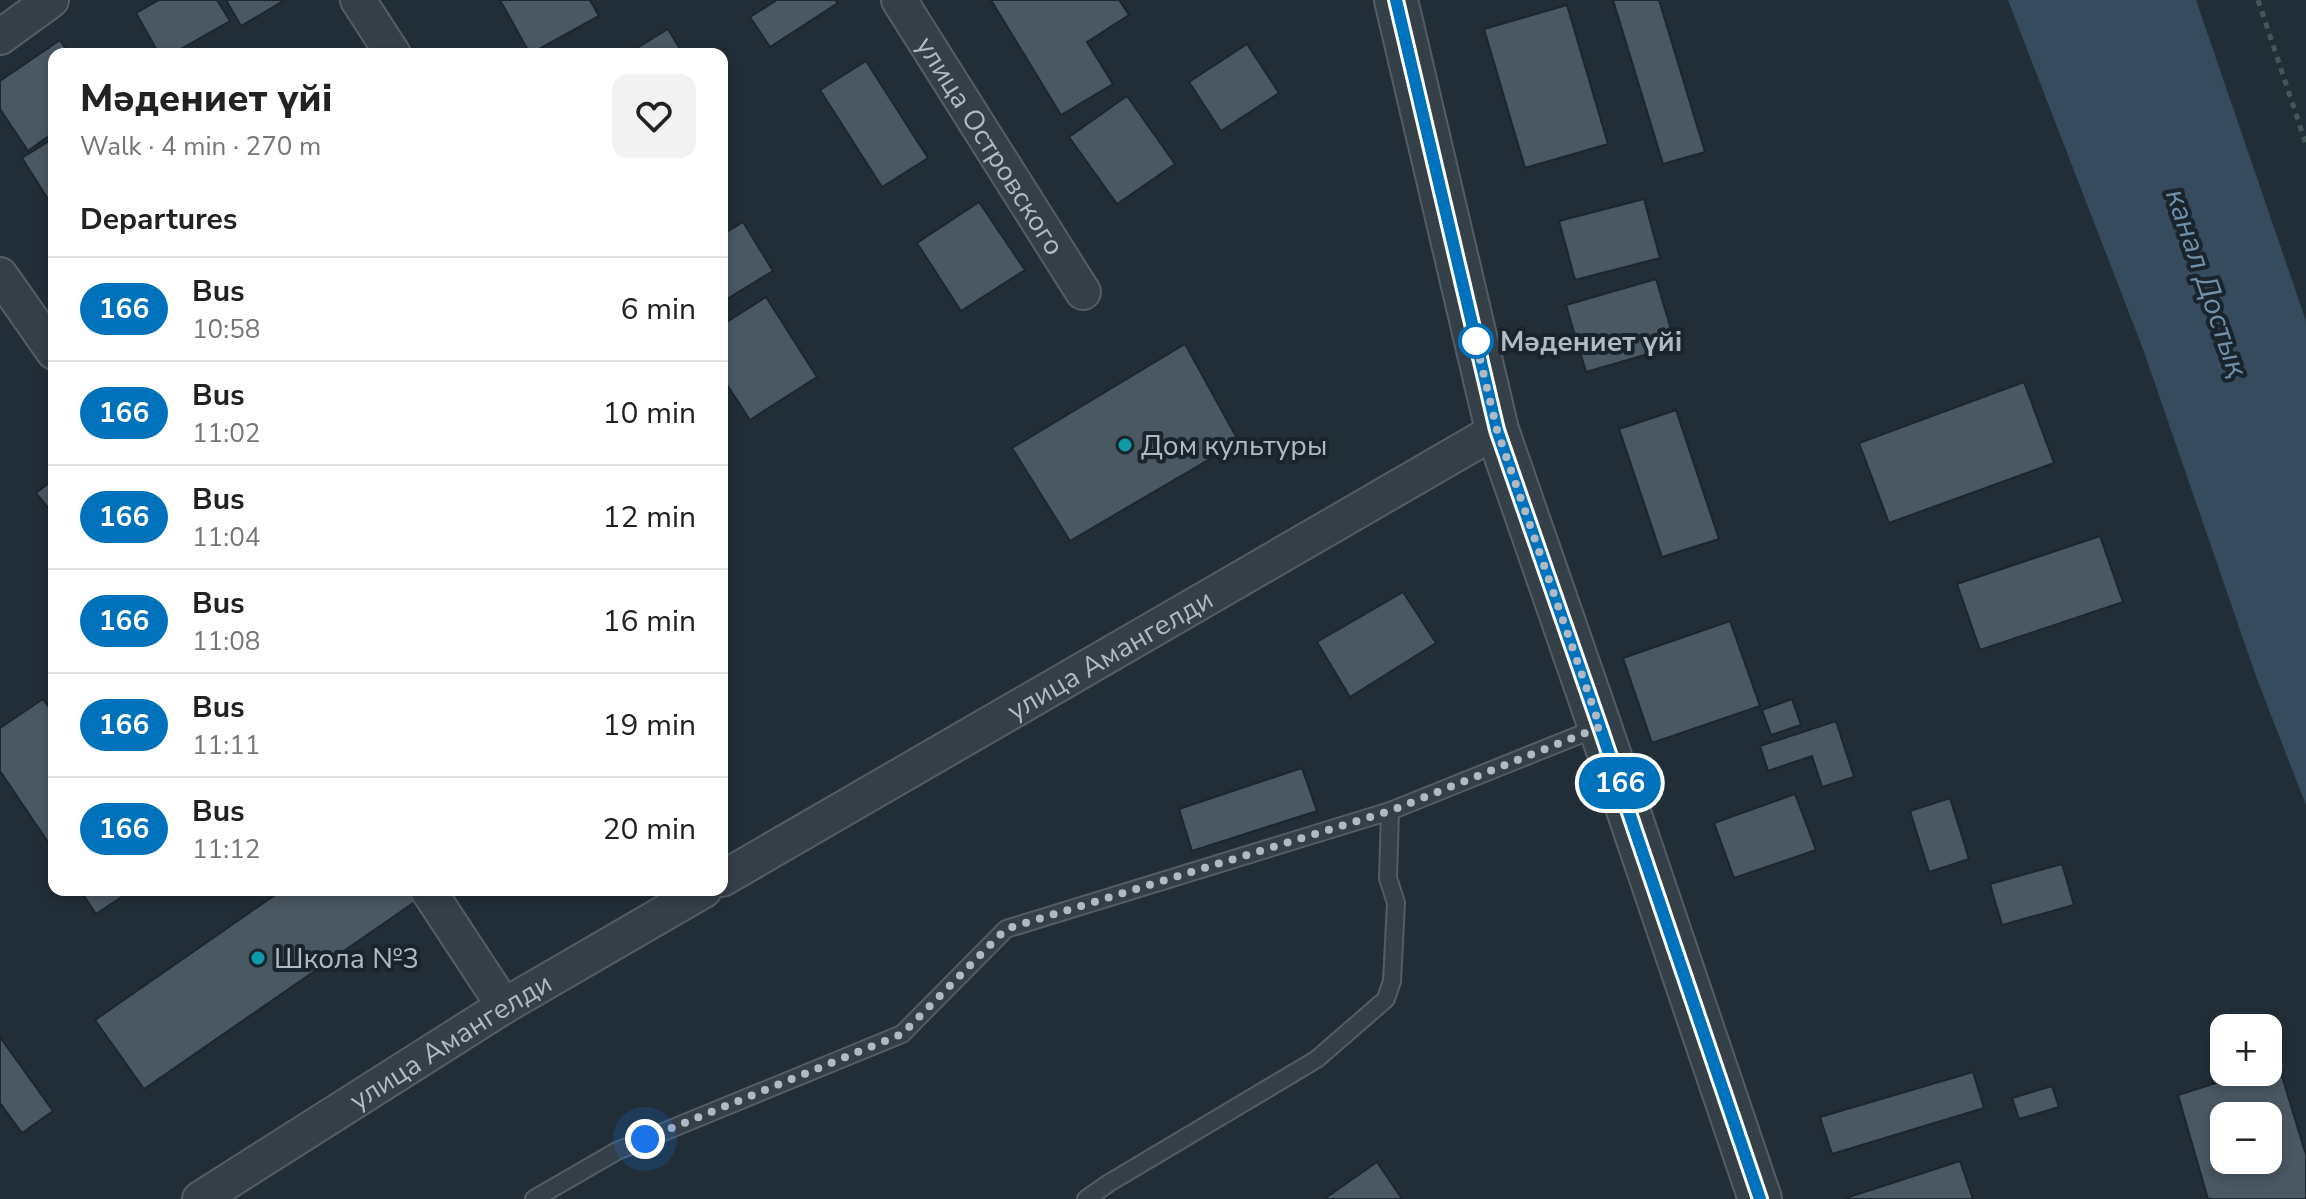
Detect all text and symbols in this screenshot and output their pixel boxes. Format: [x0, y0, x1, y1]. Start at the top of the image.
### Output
street label: улица Островского [907, 29, 1073, 263]
text: Мәдениет үйі [80, 73, 333, 124]
button: heart [612, 74, 696, 158]
text: Walk · 4 min · 270 m [80, 129, 321, 164]
water label: канал Достық [2155, 183, 2258, 383]
text: Departures [80, 199, 237, 240]
text: Bus [192, 271, 245, 312]
text: 6 min [621, 289, 696, 330]
text: 166 [99, 290, 149, 328]
text: 10:58 [192, 312, 260, 347]
place label: Мәдениет үйі [1500, 323, 1682, 361]
marker: Мәдениет үйі [1459, 324, 1493, 358]
text: Bus [192, 375, 245, 416]
text: 10 min [603, 393, 696, 434]
text: 166 [99, 394, 149, 432]
text: 11:02 [192, 416, 260, 451]
place label: Дом культуры [1141, 427, 1327, 465]
marker: Дом культуры [1116, 436, 1134, 454]
text: Bus [192, 479, 245, 520]
text: 12 min [603, 497, 696, 538]
text: 166 [99, 498, 149, 536]
text: 11:04 [192, 520, 260, 555]
street label: улица Амангелди [1000, 581, 1220, 730]
text: Bus [192, 583, 245, 624]
text: 16 min [603, 601, 696, 642]
text: 166 [99, 602, 149, 640]
text: 11:08 [192, 624, 260, 659]
text: Bus [192, 687, 245, 728]
text: 19 min [603, 705, 696, 746]
text: 166 [99, 706, 149, 744]
text: 11:11 [192, 728, 260, 763]
line badge: 166 [1574, 757, 1666, 809]
text: 166 [1595, 764, 1645, 802]
text: Bus [192, 791, 245, 832]
text: 20 min [603, 809, 696, 850]
text: 166 [99, 810, 149, 848]
text: 11:12 [192, 832, 260, 867]
place label: Школа №3 [274, 940, 419, 978]
marker: Школа №3 [249, 949, 267, 967]
street label: улица Амангелди [342, 964, 559, 1119]
map controls [2210, 1014, 2282, 1174]
button: + [2210, 1014, 2282, 1086]
button: − [2210, 1102, 2282, 1174]
your location [625, 1119, 665, 1159]

